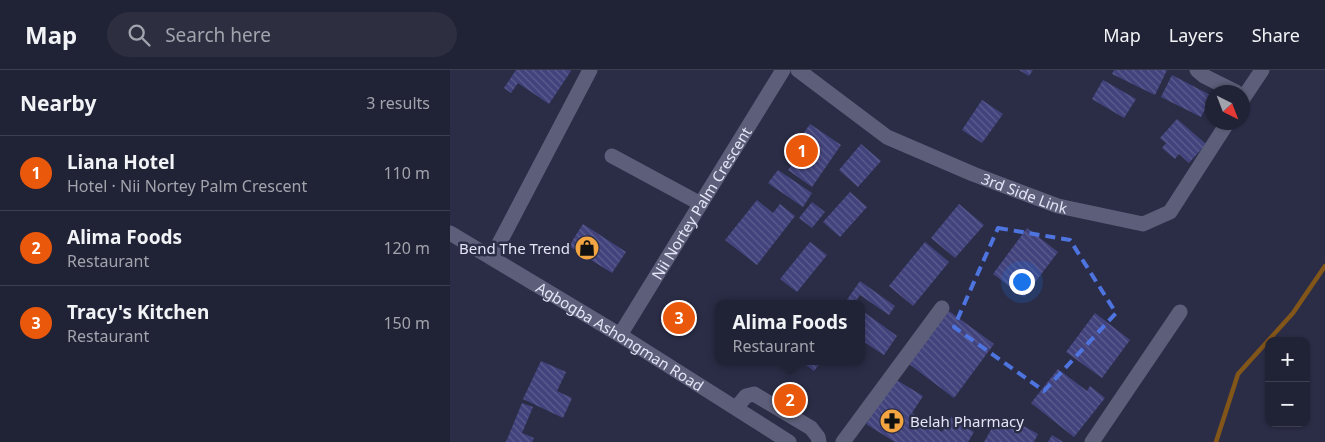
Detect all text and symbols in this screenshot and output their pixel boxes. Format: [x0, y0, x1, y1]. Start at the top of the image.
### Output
search box [107, 12, 457, 57]
text: Map [25, 18, 77, 51]
icon: search [125, 21, 153, 49]
text: Search here [165, 22, 271, 48]
text: Map [1103, 23, 1141, 47]
text: Layers [1169, 23, 1224, 47]
text: Share [1252, 23, 1300, 47]
north arrow [1205, 85, 1250, 130]
text: Nearby [20, 89, 96, 117]
text: 3 results [366, 92, 430, 114]
street label: Nii Nortey Palm Crescent [647, 122, 756, 283]
pin: 1 [786, 132, 818, 170]
text: Liana Hotel [67, 149, 175, 175]
text: 1 [31, 162, 41, 184]
text: 110 m [383, 162, 430, 184]
street label: 3rd Side Link [979, 168, 1069, 218]
text: Hotel · Nii Nortey Palm Crescent [67, 175, 307, 197]
text: Alima Foods [67, 224, 182, 250]
shop icon: Bend The Trend [574, 235, 600, 261]
text: 2 [31, 237, 41, 259]
text: 120 m [383, 237, 430, 259]
place label: Bend The Trend [459, 238, 570, 258]
text: Restaurant [67, 250, 149, 272]
your location [1009, 269, 1035, 295]
street label: Agbogba Ashongman Road [533, 277, 708, 396]
text: Tracy's Kitchen [67, 299, 209, 325]
pin: 3 [663, 299, 695, 337]
popup [715, 300, 865, 365]
text: Alima Foods [732, 309, 848, 335]
text: 3 [31, 312, 41, 334]
text: 150 m [383, 312, 430, 334]
text: Restaurant [67, 325, 149, 347]
text: Restaurant [732, 335, 815, 357]
map controls [1265, 337, 1310, 427]
button: + [1265, 337, 1310, 382]
pin: 2 [774, 381, 806, 419]
button: − [1265, 382, 1310, 427]
pharmacy icon: Belah Pharmacy [879, 408, 905, 434]
place label: Belah Pharmacy [910, 411, 1024, 431]

